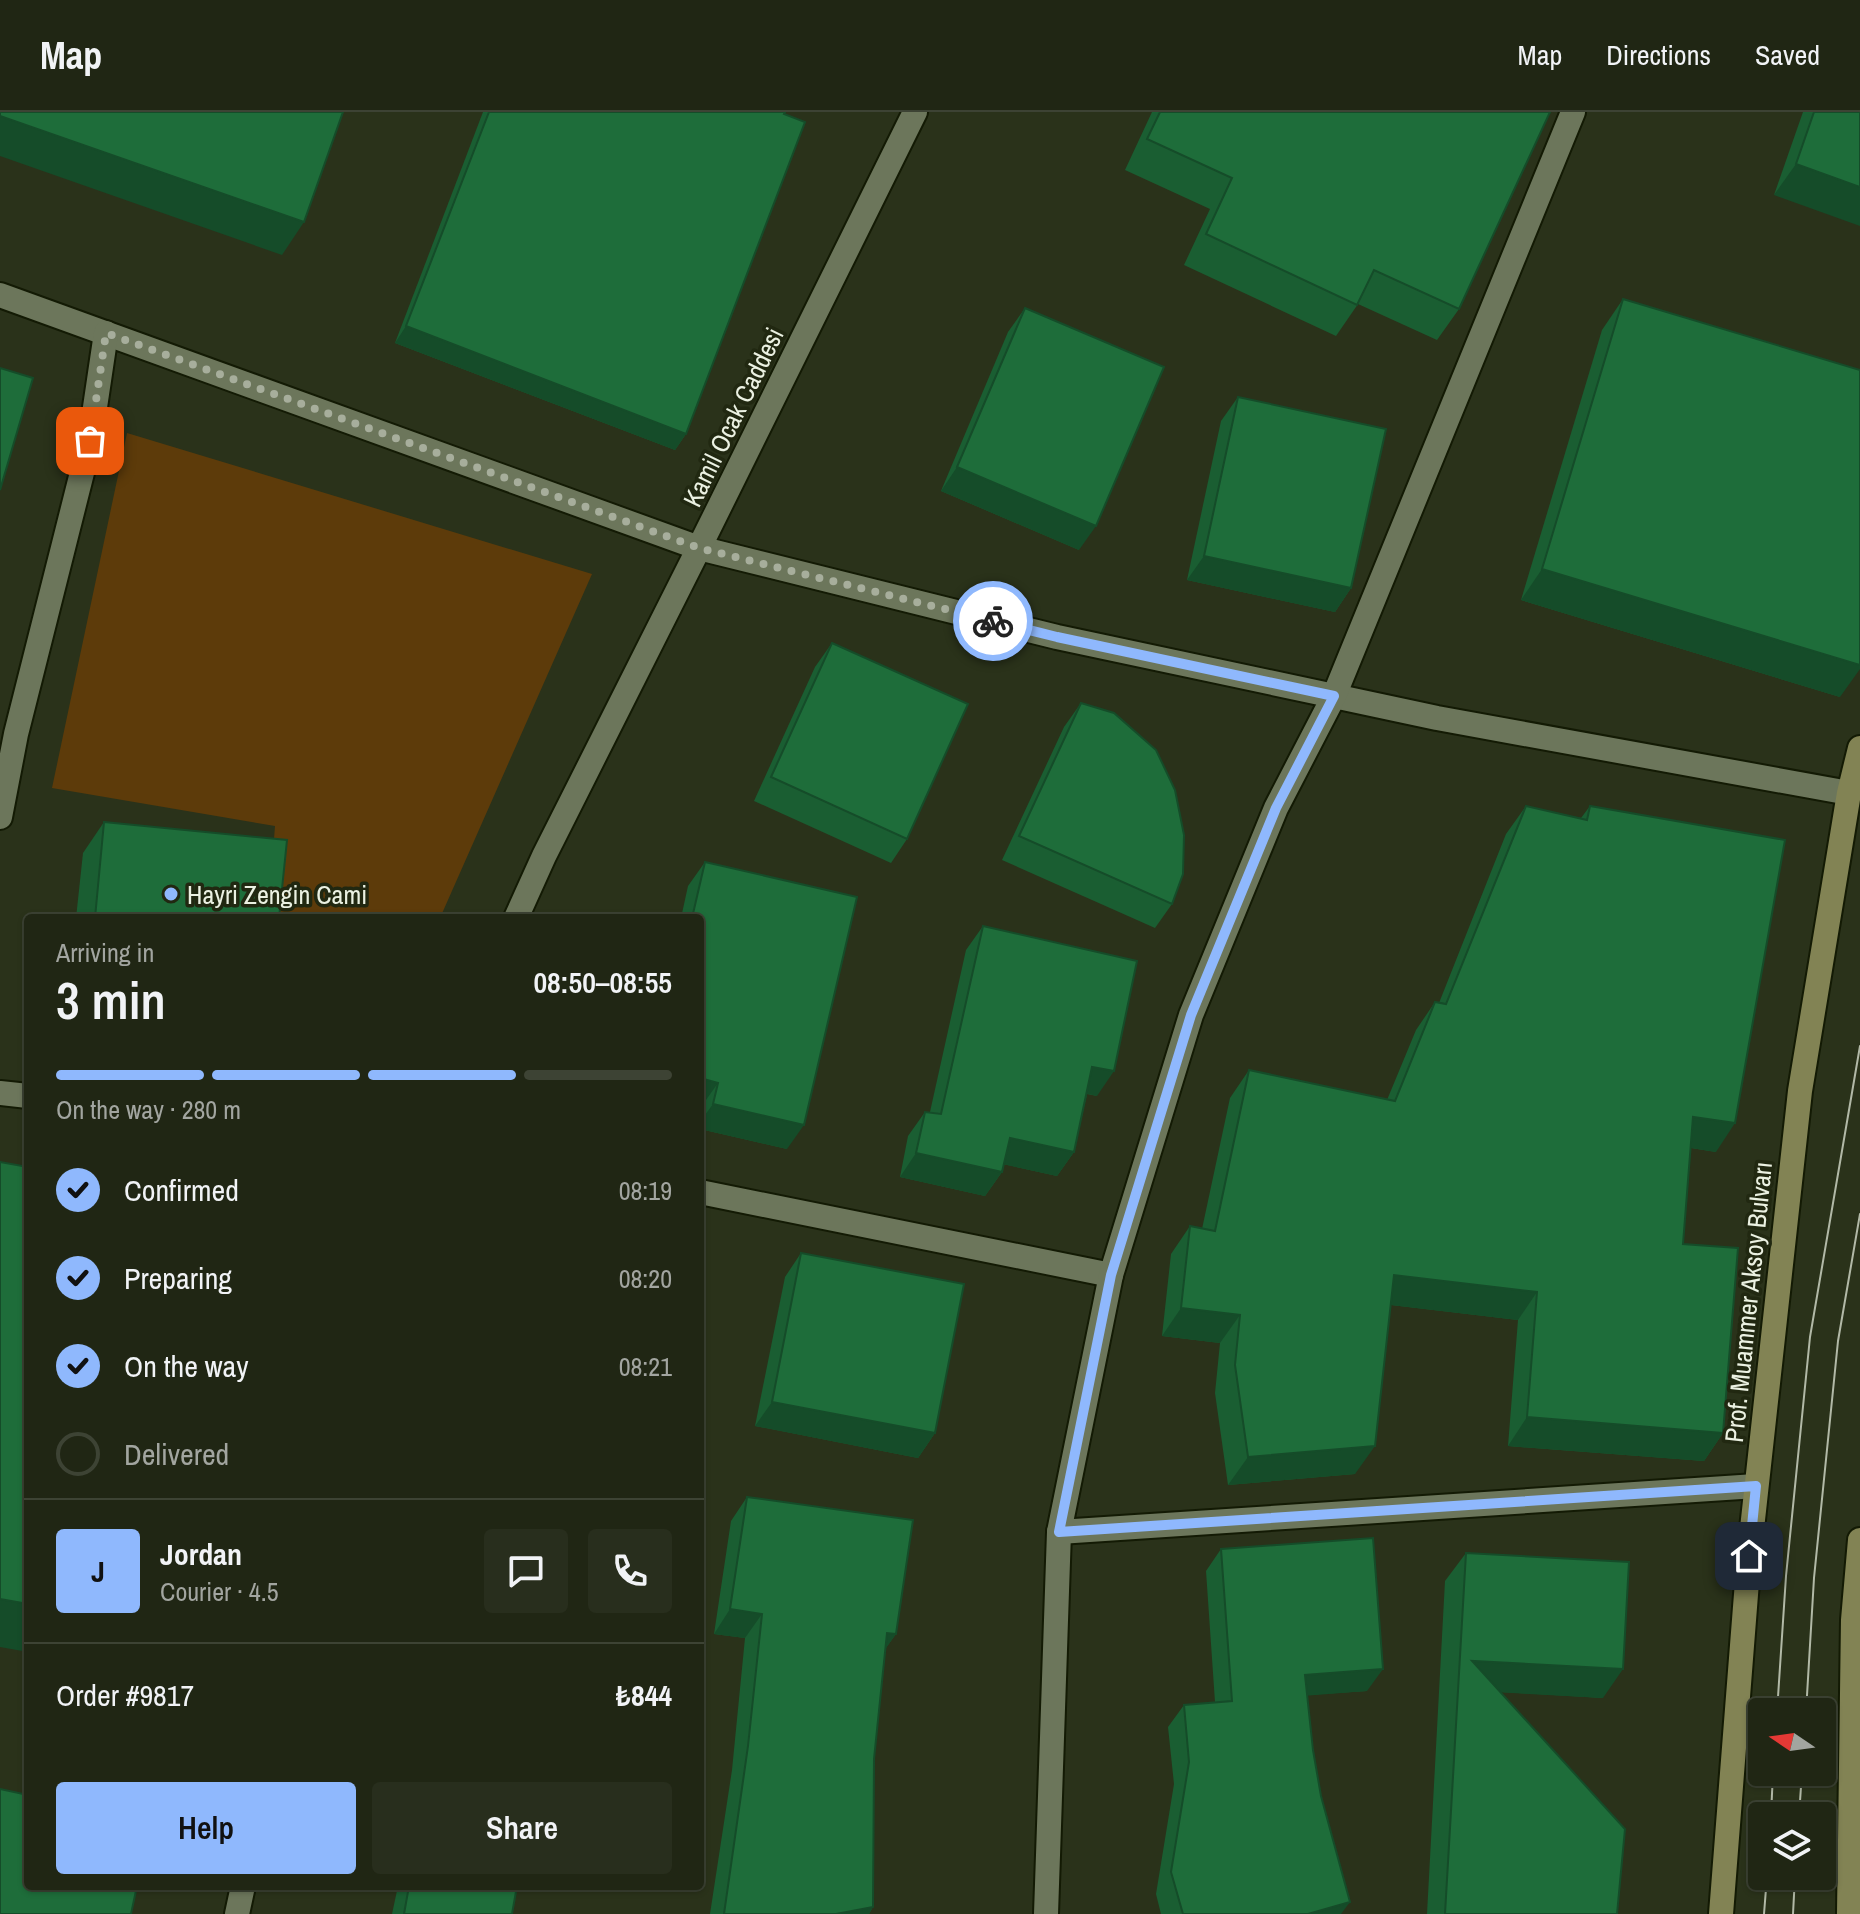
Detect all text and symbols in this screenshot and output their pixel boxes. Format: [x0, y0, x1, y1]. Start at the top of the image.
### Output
text: Map [40, 30, 102, 81]
text: Map [1518, 36, 1562, 74]
text: Directions [1606, 36, 1711, 74]
text: Saved [1755, 36, 1820, 74]
street label: Kamil Ocak Caddesi [674, 321, 792, 513]
pin [56, 407, 124, 475]
icon: bag [68, 419, 112, 463]
courier [953, 581, 1033, 661]
icon: bike [971, 599, 1015, 643]
place label: Hayri Zengin Cami [187, 877, 367, 912]
marker: Hayri Zengin Cami [162, 885, 180, 903]
text: Arriving in [56, 935, 154, 970]
text: 08:50–08:55 [533, 962, 672, 1002]
text: 3 min [56, 965, 166, 1035]
text: On the way · 280 m [56, 1092, 241, 1127]
street label: Prof. Muammer Aksoy Bulvarı [1716, 1160, 1780, 1444]
icon: check [56, 1168, 100, 1212]
text: Confirmed [124, 1170, 239, 1210]
text: 08:19 [619, 1173, 672, 1208]
icon: check [56, 1256, 100, 1300]
text: Preparing [124, 1258, 232, 1298]
text: 08:20 [619, 1261, 672, 1296]
icon: check [56, 1344, 100, 1388]
text: On the way [124, 1346, 248, 1386]
text: 08:21 [619, 1349, 672, 1384]
text: Delivered [124, 1434, 229, 1474]
pin [1715, 1522, 1783, 1590]
button: chat [484, 1529, 568, 1613]
button: phone [588, 1529, 672, 1613]
text: Jordan [160, 1534, 242, 1574]
icon: home [1727, 1534, 1771, 1578]
text: J [91, 1551, 105, 1591]
text: Courier · 4.5 [160, 1574, 279, 1609]
text: Order #9817 [56, 1675, 194, 1715]
text: ₺844 [616, 1675, 672, 1715]
north arrow [1748, 1698, 1836, 1786]
map controls [1748, 1698, 1836, 1890]
button: Help [56, 1782, 356, 1874]
button: Share [372, 1782, 672, 1874]
button: layers [1748, 1802, 1836, 1890]

